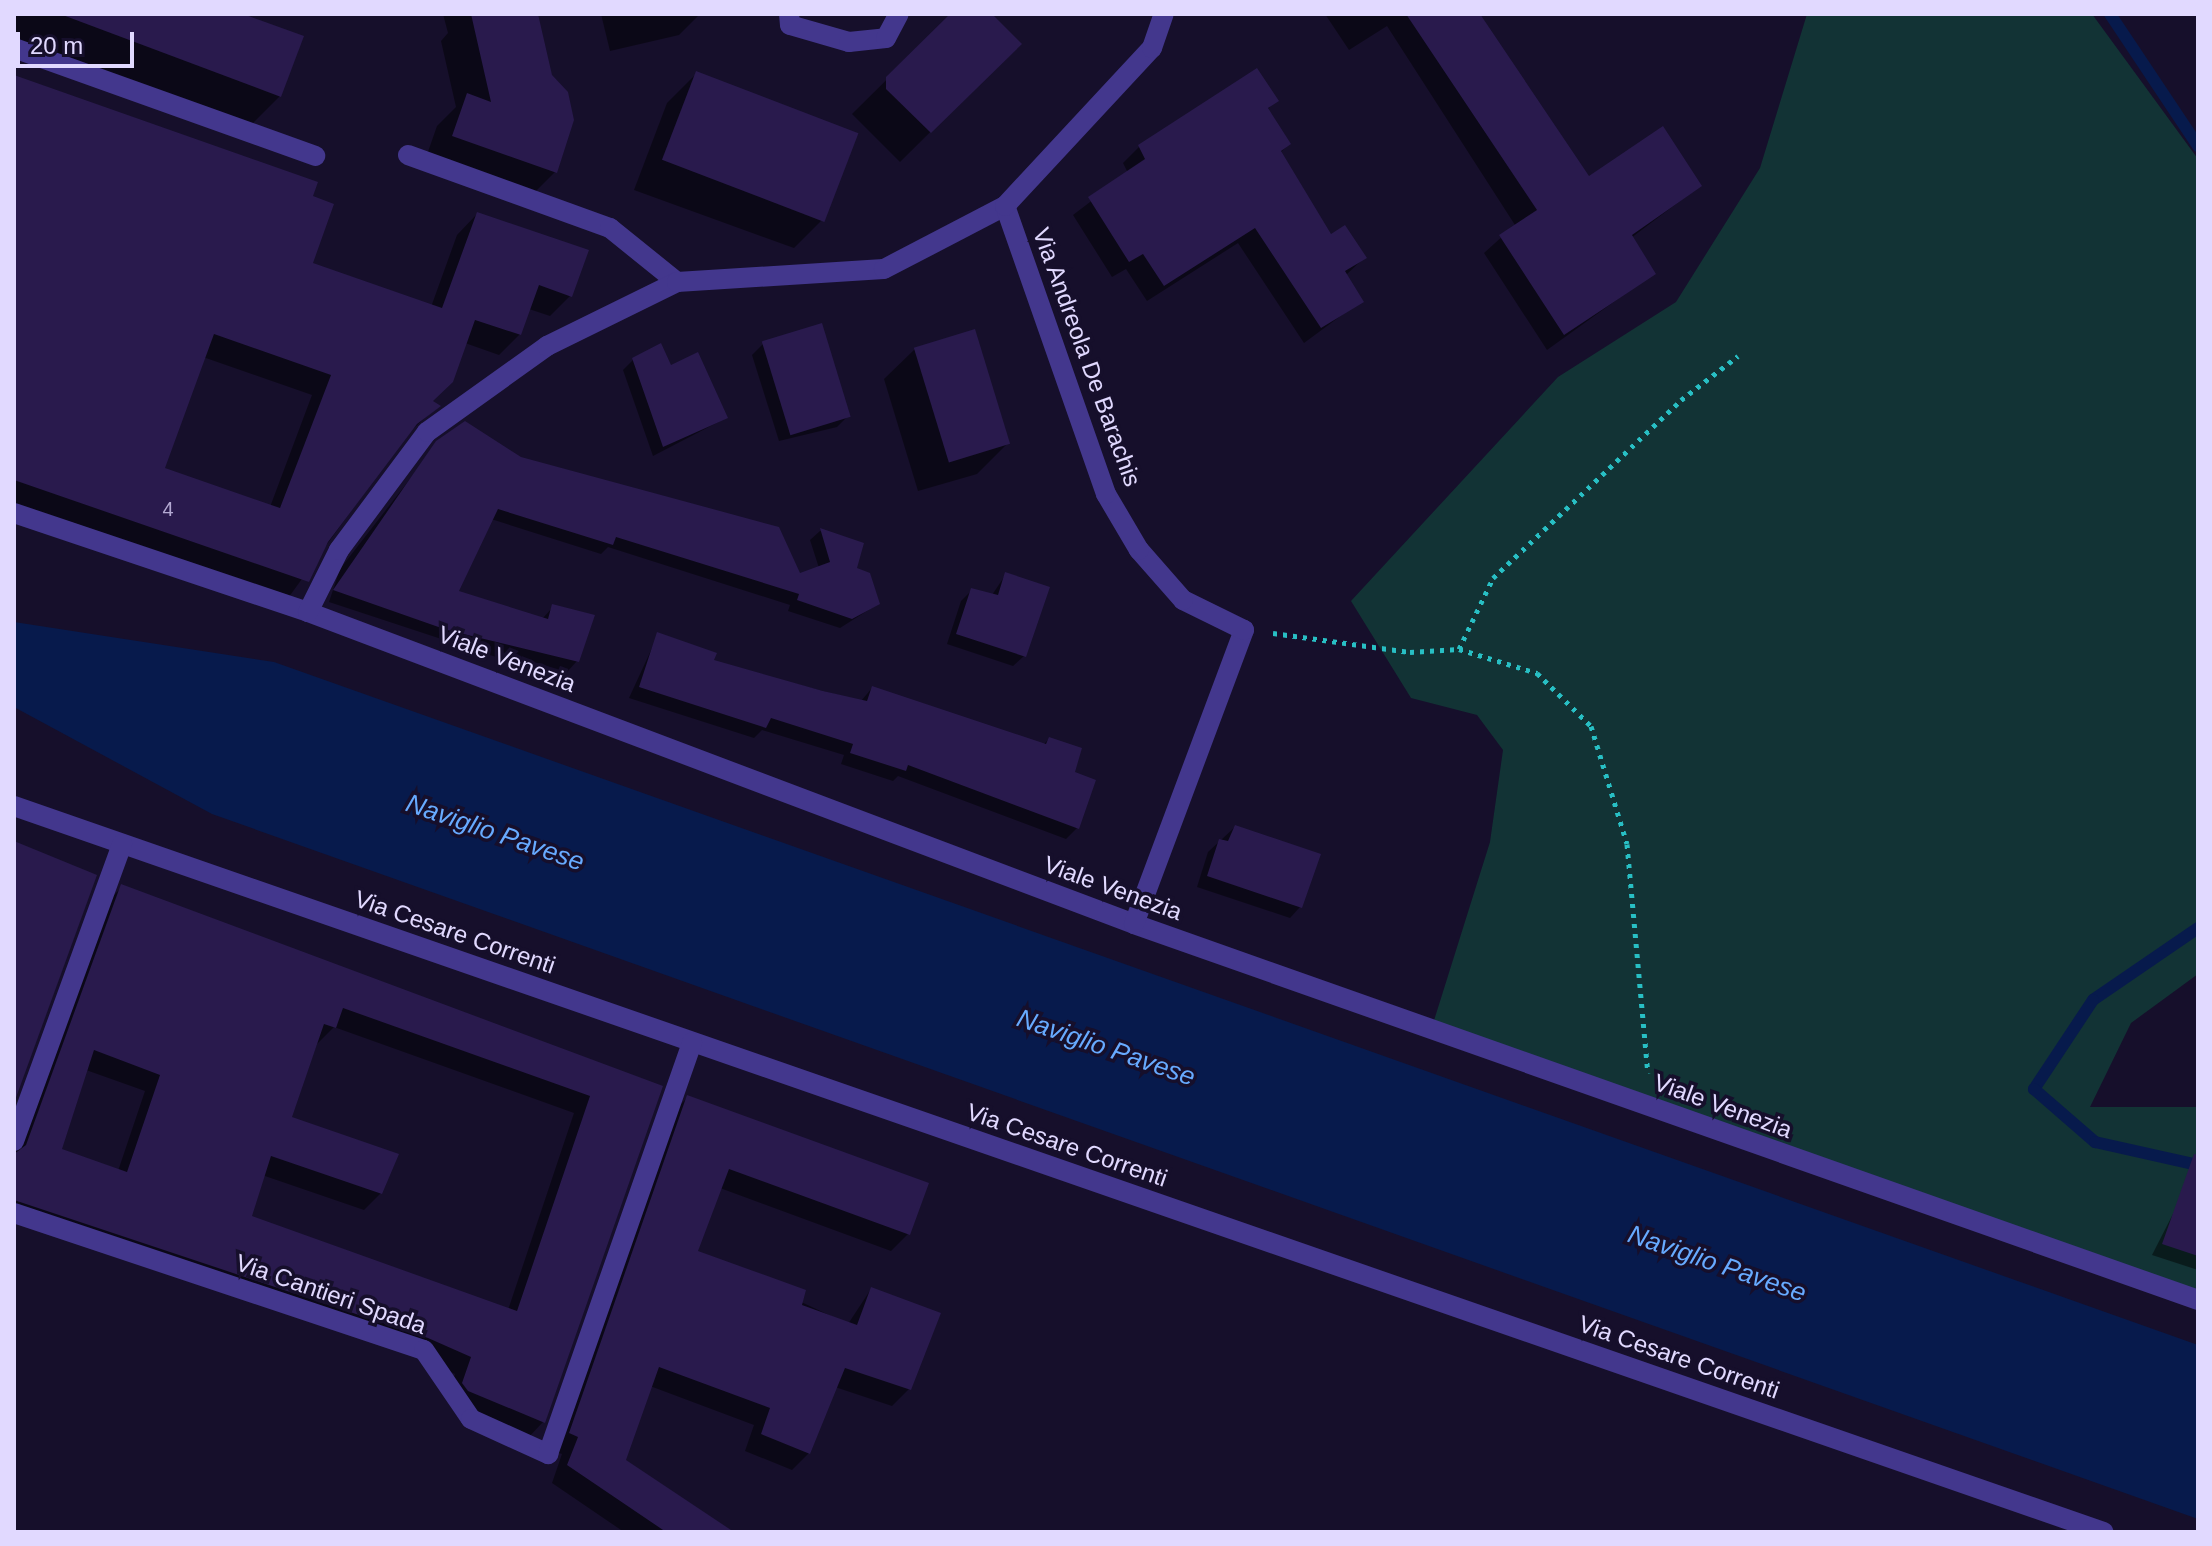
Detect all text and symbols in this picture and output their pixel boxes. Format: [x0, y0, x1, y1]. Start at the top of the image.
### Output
scale bar [20, 16, 138, 66]
text: 20 m [30, 32, 83, 59]
street label: Via Andreola De Barachis [1027, 223, 1147, 491]
house number: 4 [162, 497, 174, 521]
street label: Viale Venezia [434, 620, 580, 698]
water label: Naviglio Pavese [402, 788, 588, 878]
street label: Viale Venezia [1040, 850, 1186, 926]
street label: Via Cesare Correnti [351, 884, 559, 980]
water label: Naviglio Pavese [1013, 1003, 1199, 1093]
street label: Viale Venezia [1650, 1068, 1796, 1144]
street label: Via Cesare Correnti [963, 1097, 1171, 1193]
water label: Naviglio Pavese [1624, 1219, 1810, 1309]
street label: Via Cantieri Spada [232, 1248, 430, 1340]
street label: Via Cesare Correnti [1575, 1309, 1783, 1405]

